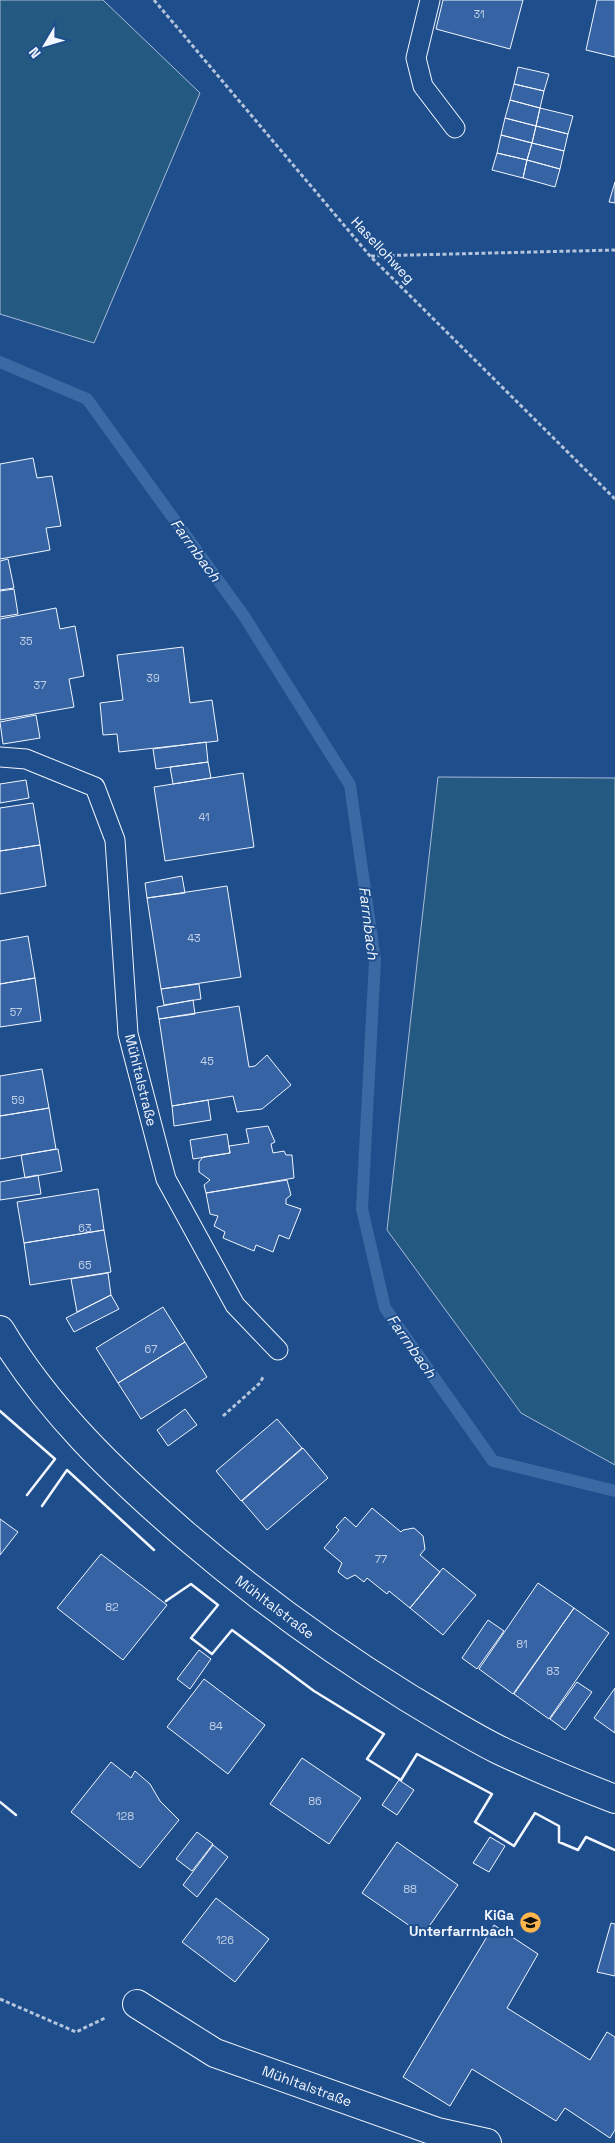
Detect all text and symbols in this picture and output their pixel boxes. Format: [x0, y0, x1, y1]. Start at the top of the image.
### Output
house number: 31 [473, 7, 485, 21]
north arrow [20, 20, 70, 70]
text: N [25, 44, 45, 62]
street label: Hasellohweg [347, 213, 419, 287]
water label: Farrnbach [167, 515, 226, 586]
house number: 35 [19, 634, 33, 648]
house number: 39 [146, 671, 160, 685]
house number: 37 [34, 678, 46, 692]
house number: 41 [198, 810, 210, 824]
water label: Farrnbach [355, 885, 383, 961]
house number: 43 [187, 931, 201, 945]
house number: 57 [10, 1005, 22, 1019]
street label: Mühltalstraße [121, 1032, 161, 1128]
house number: 45 [200, 1054, 214, 1068]
house number: 59 [11, 1093, 25, 1107]
house number: 63 [78, 1221, 92, 1235]
house number: 65 [78, 1258, 92, 1272]
water label: Farrnbach [383, 1310, 441, 1382]
house number: 67 [145, 1342, 157, 1356]
house number: 77 [375, 1552, 387, 1566]
street label: Mühltalstraße [232, 1571, 318, 1643]
house number: 82 [105, 1600, 119, 1614]
house number: 81 [516, 1637, 528, 1651]
house number: 83 [546, 1664, 560, 1678]
house number: 84 [209, 1719, 223, 1733]
house number: 86 [308, 1794, 322, 1808]
house number: 128 [116, 1809, 134, 1823]
house number: 88 [403, 1882, 417, 1896]
place label: KiGa Unterfarrnbach [409, 1906, 514, 1940]
school or university icon: KiGa Unterfarrnbach [518, 1911, 542, 1935]
house number: 126 [216, 1933, 234, 1947]
street label: Mühltalstraße [260, 2061, 354, 2111]

